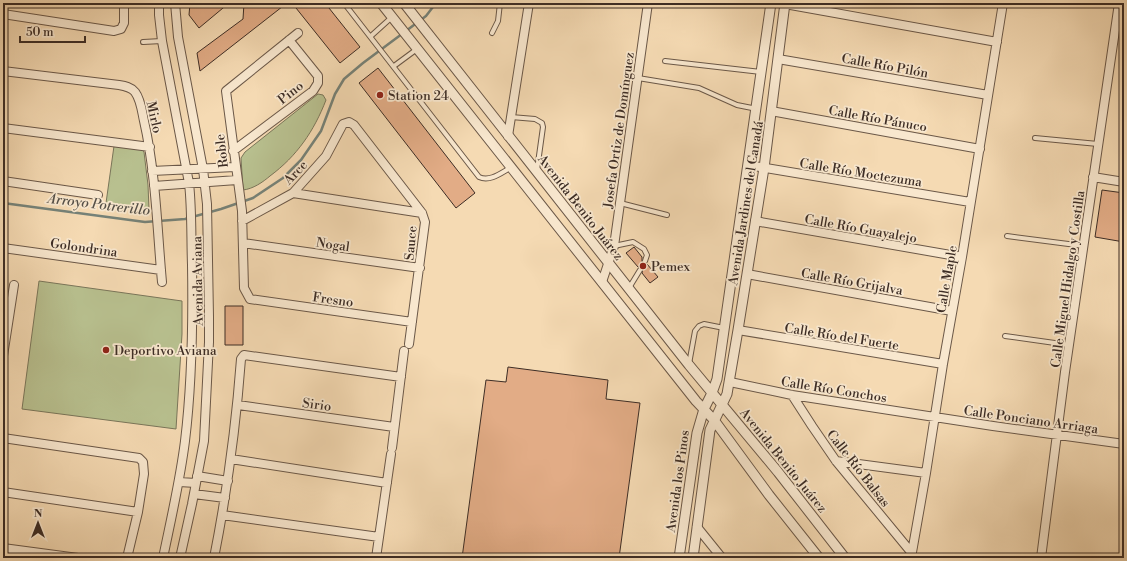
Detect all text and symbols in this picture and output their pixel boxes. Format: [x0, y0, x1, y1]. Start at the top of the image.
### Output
scale bar [20, 18, 85, 44]
text: 50 m [26, 25, 54, 40]
street label: Calle Río Pilón [840, 50, 930, 82]
street label: Josefa Ortiz de Domínguez [600, 51, 638, 210]
street label: Pino [275, 78, 307, 108]
place label: Station 24 [388, 88, 449, 104]
marker: Station 24 [375, 90, 385, 100]
street label: Mirlo [143, 100, 165, 135]
street label: Calle Río Pánuco [827, 102, 928, 136]
street label: Avenida Jardines del Canadá [725, 119, 767, 287]
street label: Roble [212, 133, 232, 169]
street label: Avenida Benito Juárez [533, 151, 626, 264]
street label: Calle Río Moctezuma [798, 155, 924, 191]
street label: Arce [280, 157, 311, 189]
street label: Calle Miguel Hidalgo y Costilla [1048, 189, 1088, 369]
water label: Arroyo Potrerillo [45, 190, 151, 220]
street label: Calle Río Guayalejo [803, 211, 918, 247]
street label: Sauce [402, 225, 421, 261]
street label: Golondrina [49, 235, 119, 261]
street label: Nogal [315, 235, 351, 255]
street label: Avenida Aviana [189, 236, 207, 327]
street label: Calle Maple [933, 244, 961, 314]
place label: Pemex [651, 259, 691, 275]
marker: Pemex [638, 261, 648, 271]
street label: Calle Río Grijalva [800, 265, 904, 299]
street label: Fresno [311, 289, 354, 311]
street label: Calle Río del Fuerte [783, 320, 901, 354]
place label: Deportivo Aviana [114, 343, 217, 359]
marker: Deportivo Aviana [101, 345, 111, 355]
street label: Calle Río Conchos [780, 374, 888, 406]
street label: Sirio [301, 395, 332, 415]
street label: Calle Ponciano Arriaga [963, 403, 1099, 437]
street label: Avenida Benito Juárez [736, 404, 830, 516]
street label: Calle Río Balsas [823, 427, 893, 511]
street label: Avenida los Pinos [663, 429, 693, 534]
north arrow [18, 503, 58, 543]
text: N [34, 507, 43, 521]

